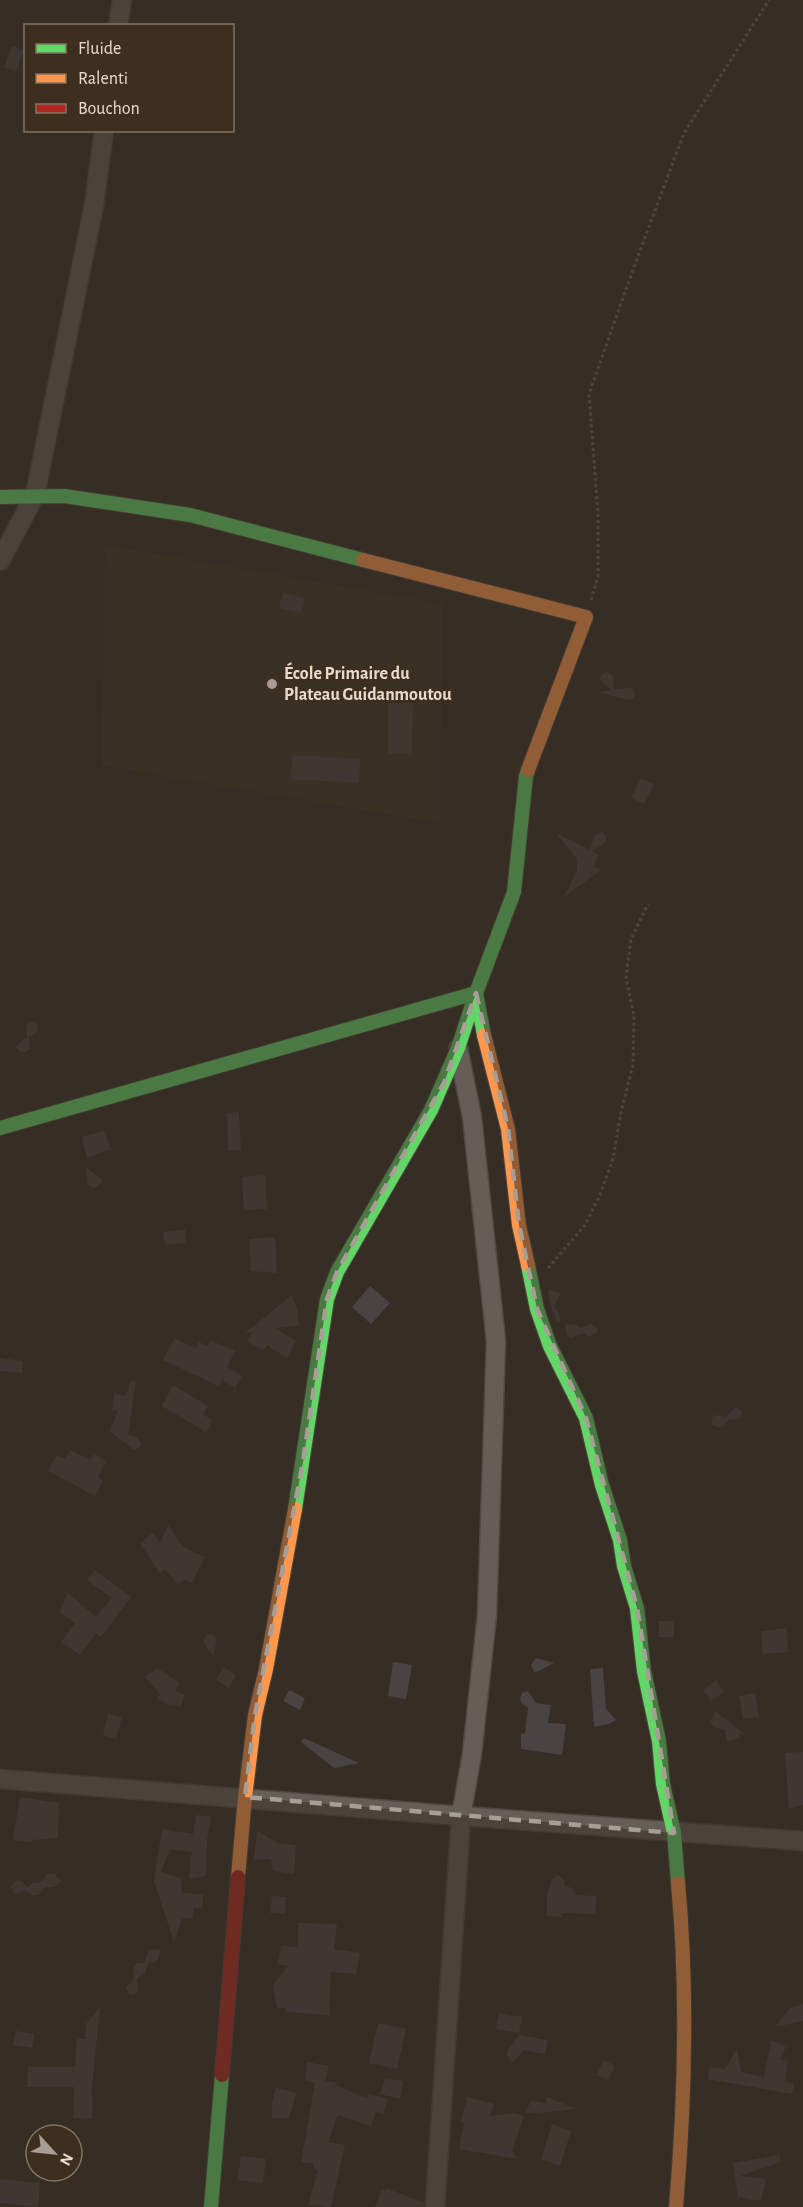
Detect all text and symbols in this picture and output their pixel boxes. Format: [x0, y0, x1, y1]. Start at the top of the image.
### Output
legend [24, 24, 234, 132]
text: Fluide [78, 40, 121, 58]
text: Ralenti [78, 70, 128, 88]
text: Bouchon [78, 100, 140, 118]
place label: École Primaire du Plateau Guidanmoutou [284, 662, 452, 704]
marker: École Primaire du Plateau Guidanmoutou [265, 677, 279, 691]
north arrow [24, 2123, 84, 2183]
text: N [57, 2151, 76, 2168]

